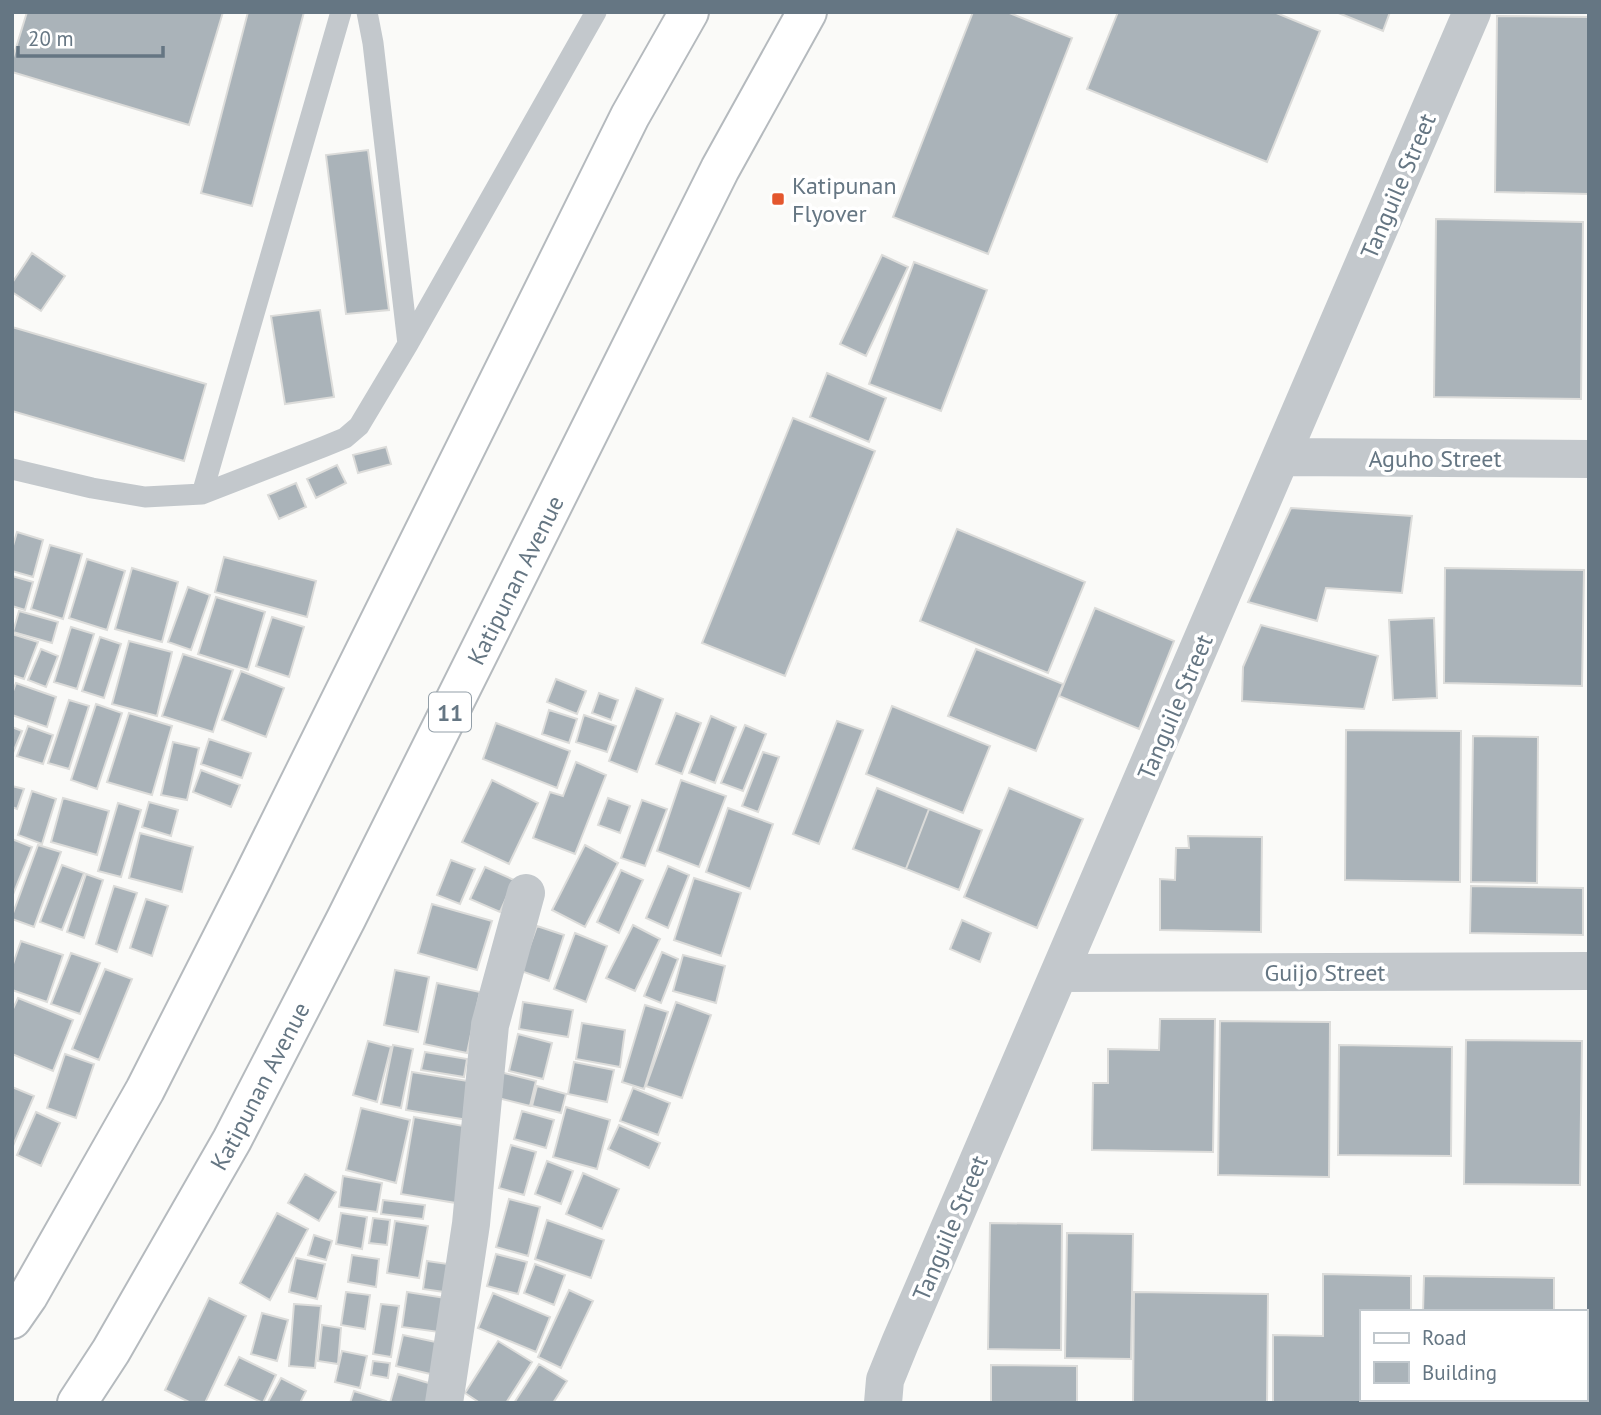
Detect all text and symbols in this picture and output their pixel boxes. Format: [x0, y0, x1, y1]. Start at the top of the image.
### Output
scale bar [18, 14, 163, 58]
text: 20 m [28, 25, 74, 52]
street label: Tanguile Street [1353, 109, 1443, 263]
place label: Katipunan Flyover [792, 170, 897, 229]
marker: Katipunan Flyover [770, 191, 786, 207]
street label: Aguho Street [1368, 443, 1502, 474]
street label: Katipunan Avenue [460, 490, 570, 670]
street label: Tanguile Street [1130, 630, 1220, 784]
road number: 11 [429, 692, 471, 732]
street label: Guijo Street [1264, 957, 1386, 988]
street label: Katipunan Avenue [203, 997, 316, 1175]
street label: Tanguile Street [905, 1151, 995, 1305]
legend [1360, 1310, 1587, 1401]
text: Road [1422, 1324, 1466, 1351]
text: Building [1422, 1359, 1497, 1386]

